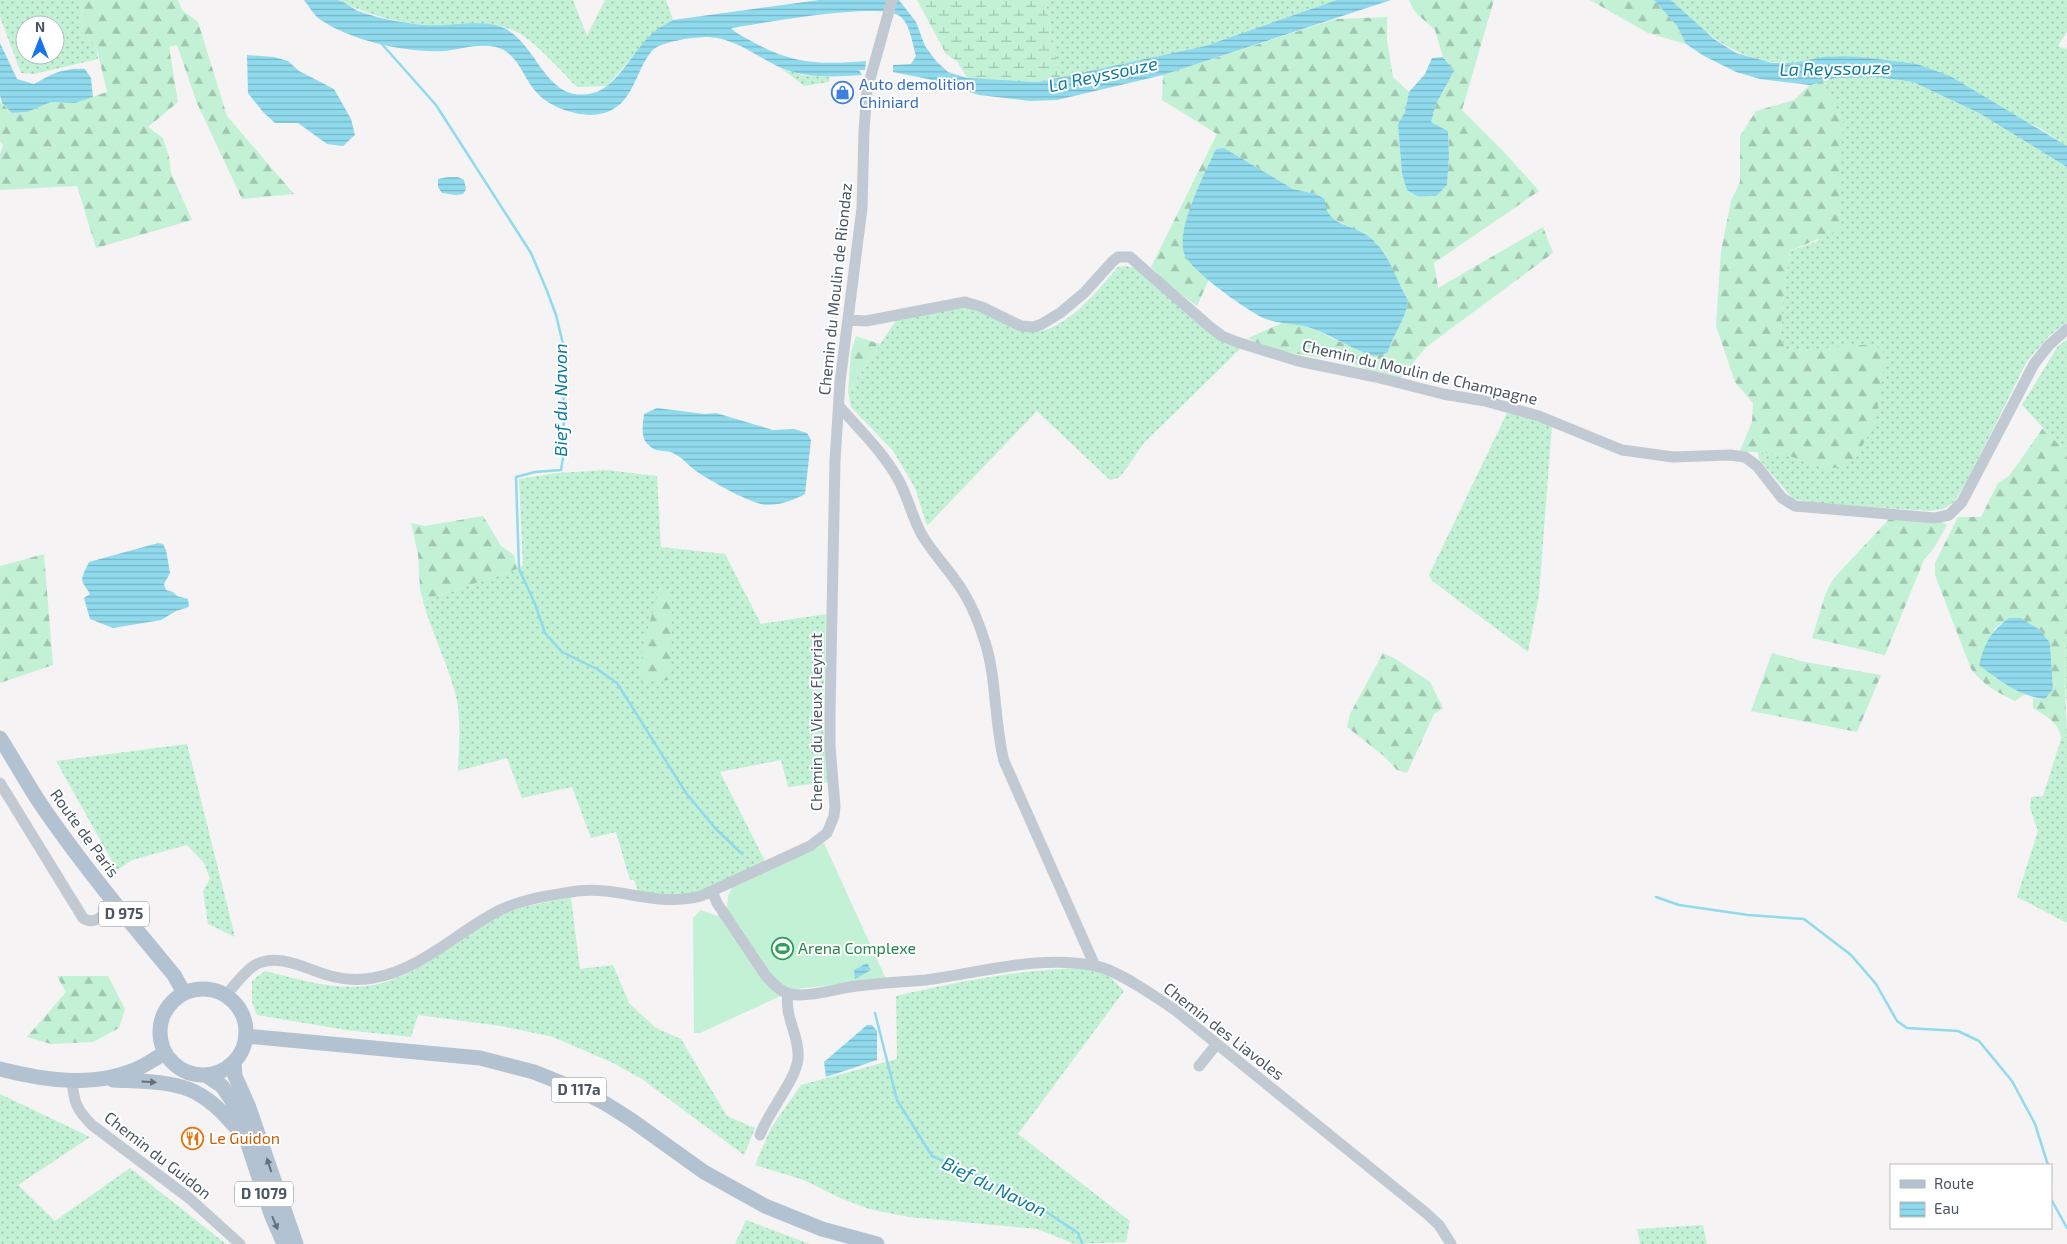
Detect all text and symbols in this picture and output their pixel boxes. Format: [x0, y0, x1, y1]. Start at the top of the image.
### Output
north arrow [15, 15, 65, 65]
text: N [35, 18, 45, 35]
water label: La Reyssouze [1046, 52, 1160, 96]
water label: La Reyssouze [1779, 56, 1891, 80]
place label: Auto demolition Chiniard [859, 74, 975, 111]
shop icon: Auto demolition Chiniard [831, 81, 855, 105]
street label: Chemin du Moulin de Riondaz [814, 182, 855, 396]
street label: Chemin du Moulin de Champagne [1301, 335, 1540, 408]
water label: Bief du Navon [549, 343, 571, 457]
street label: Chemin du Vieux Fleyriat [806, 633, 825, 811]
street label: Route de Paris [47, 785, 124, 880]
road number: D 975 [99, 902, 149, 926]
sports icon: Arena Complexe [770, 936, 794, 960]
place label: Arena Complexe [798, 938, 916, 957]
street label: Chemin des Liavoles [1160, 978, 1288, 1083]
one-way arrow [141, 1078, 157, 1086]
road number: D 117a [552, 1078, 606, 1102]
street label: Chemin du Guidon [101, 1107, 216, 1202]
restaurant icon: Le Guidon [181, 1126, 205, 1150]
place label: Le Guidon [209, 1128, 280, 1147]
water label: Bief du Navon [939, 1151, 1050, 1221]
one-way arrow [265, 1157, 273, 1172]
legend [1890, 1164, 2052, 1229]
text: Route [1934, 1174, 1974, 1192]
road number: D 1079 [235, 1182, 293, 1206]
text: Eau [1934, 1199, 1959, 1217]
one-way arrow [271, 1216, 279, 1230]

